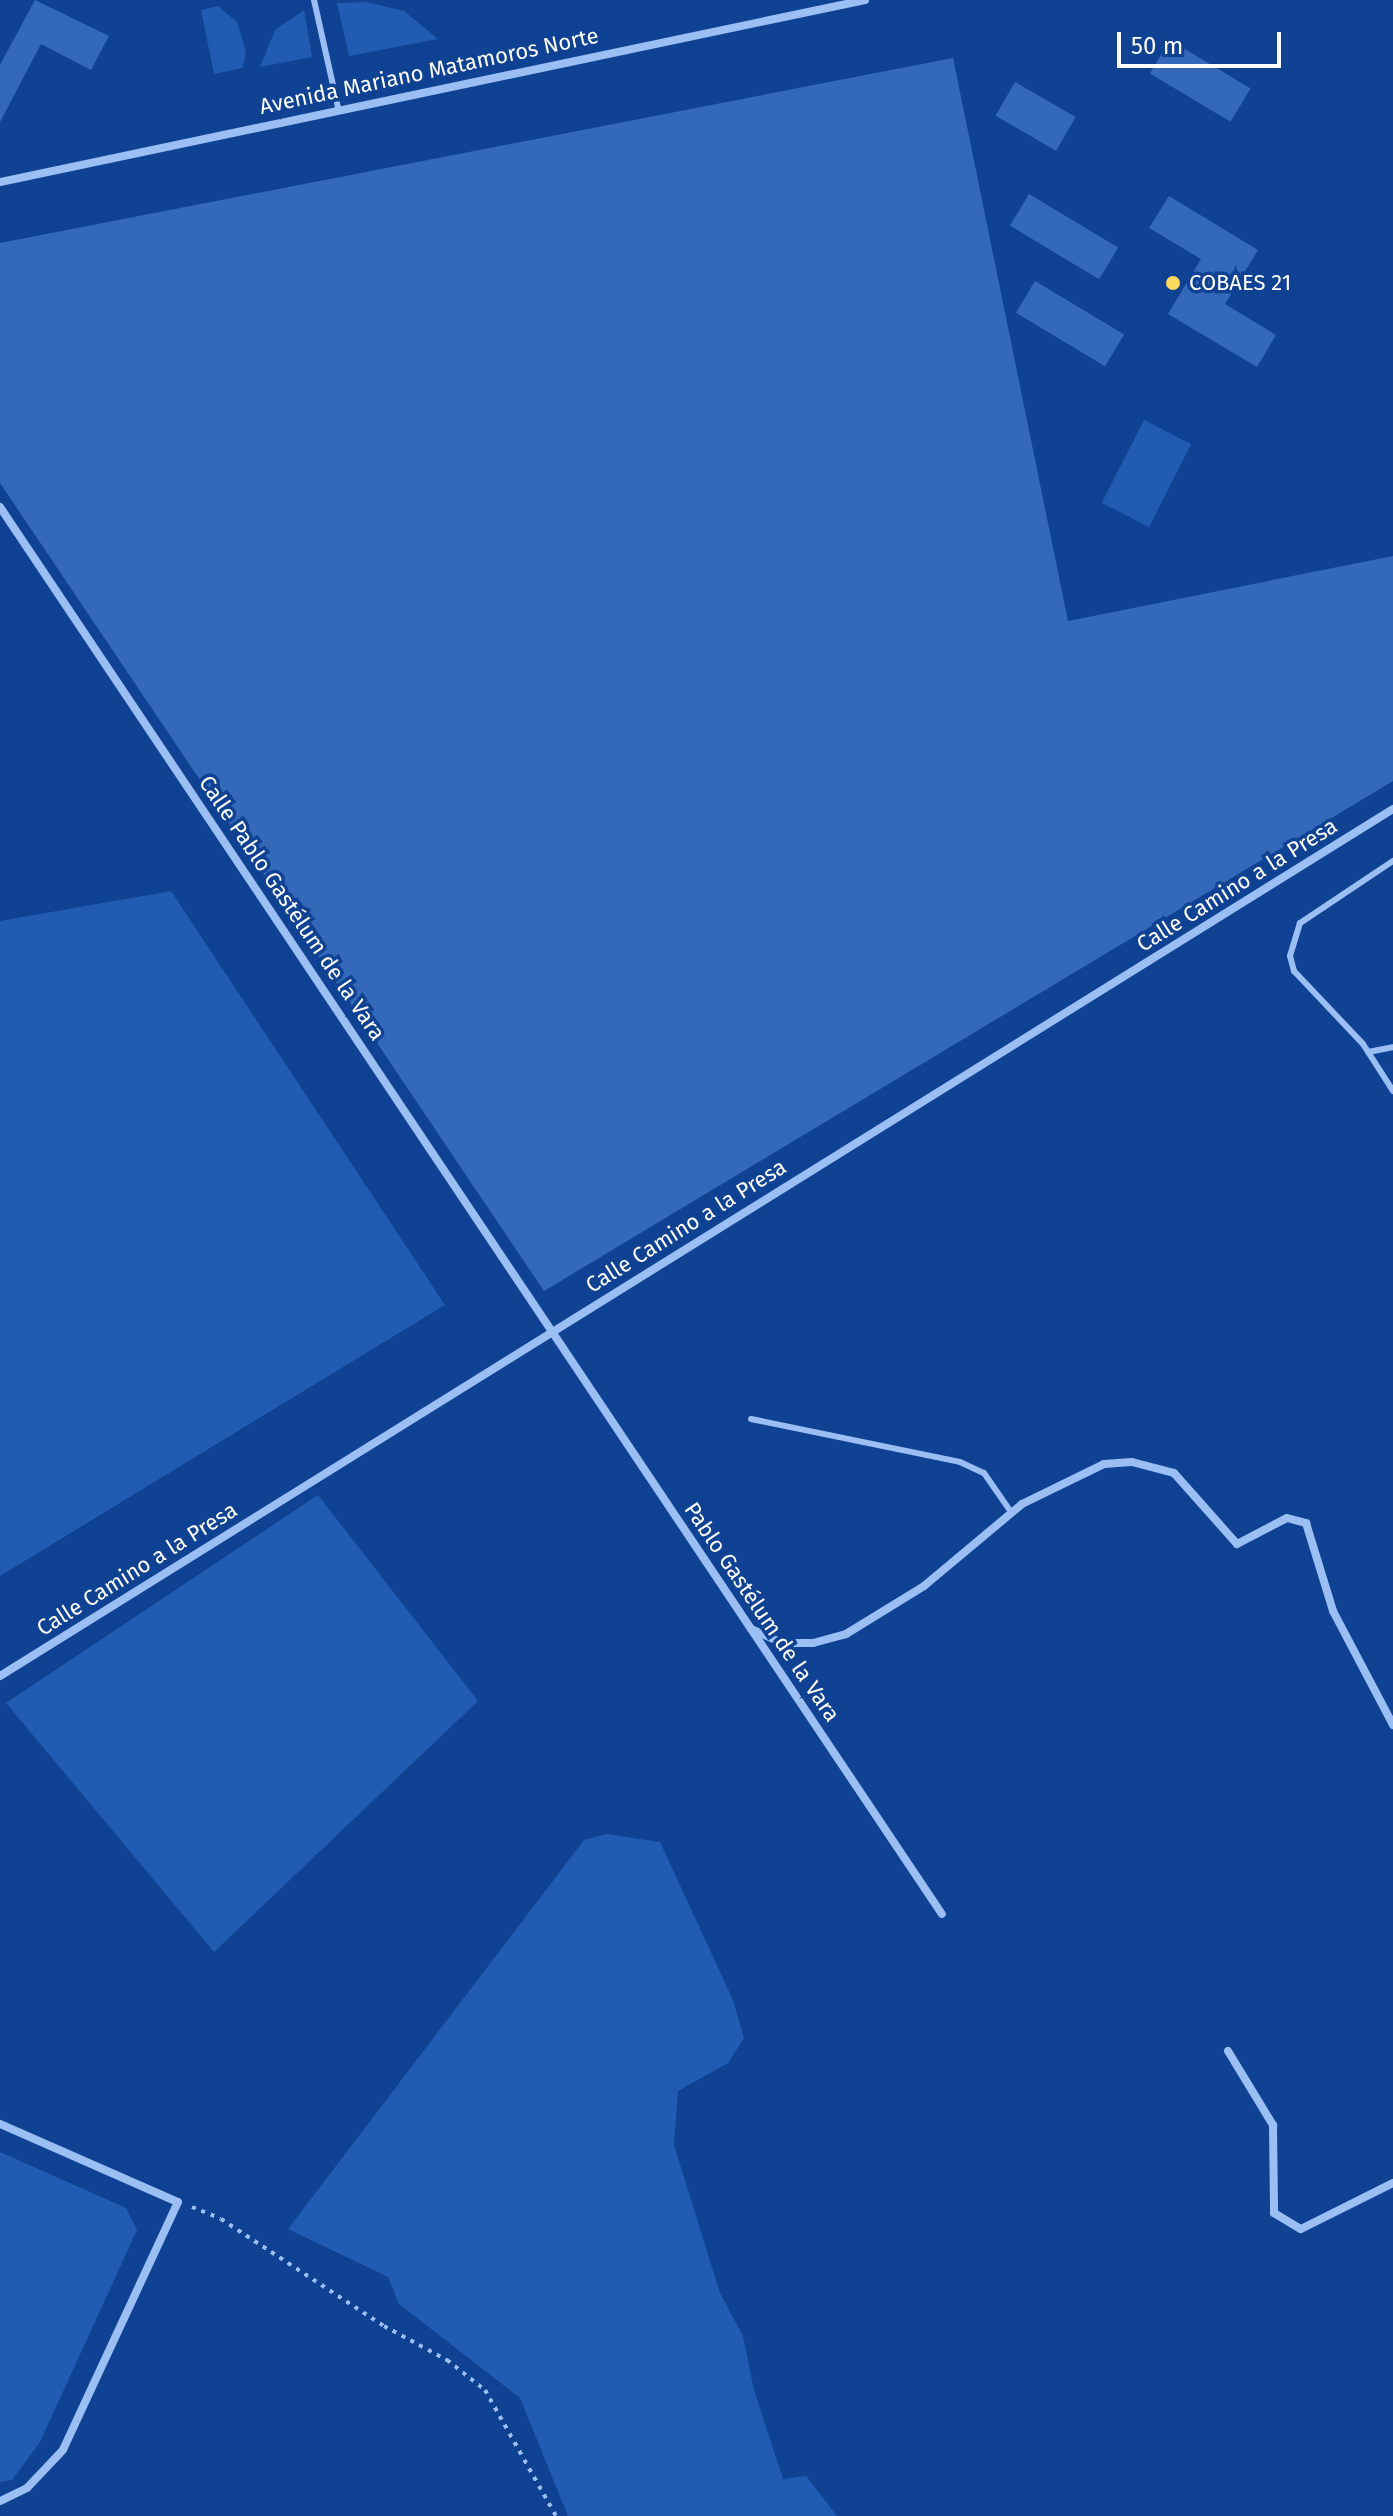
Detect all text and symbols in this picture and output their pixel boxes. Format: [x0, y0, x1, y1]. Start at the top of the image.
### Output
scale bar [1121, 16, 1285, 66]
street label: Avenida Mariano Matamoros Norte [257, 22, 601, 120]
text: 50 m [1131, 32, 1183, 60]
place label: COBAES 21 [1189, 270, 1291, 296]
marker: COBAES 21 [1164, 274, 1182, 292]
street label: Calle Pablo Gastélum de la Vara [193, 771, 391, 1045]
street label: Calle Camino a la Presa [1132, 813, 1342, 957]
street label: Calle Camino a la Presa [581, 1154, 791, 1298]
street label: Calle Camino a la Presa [32, 1497, 242, 1641]
street label: Pablo Gastélum de la Vara [679, 1497, 845, 1727]

